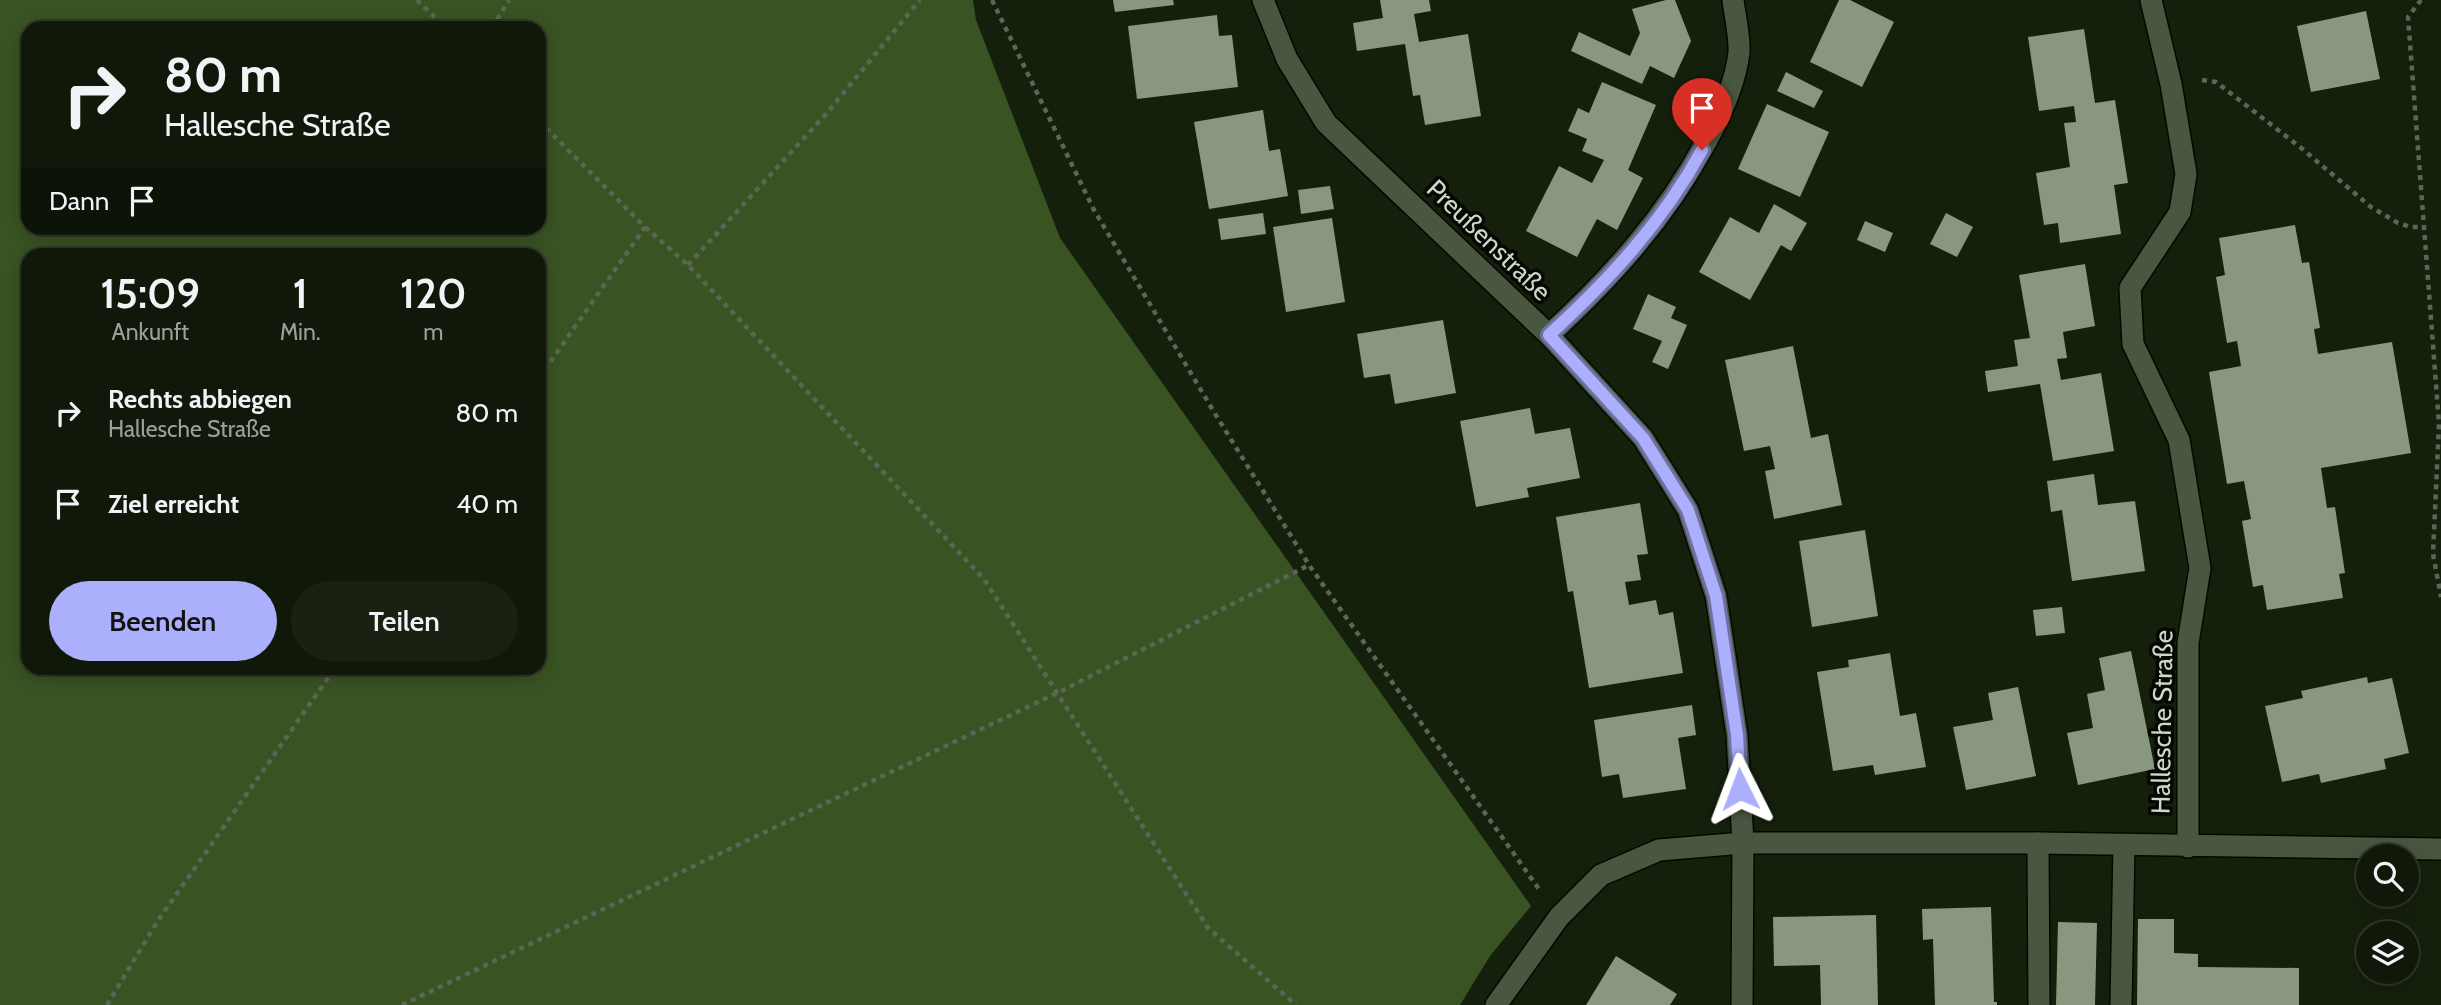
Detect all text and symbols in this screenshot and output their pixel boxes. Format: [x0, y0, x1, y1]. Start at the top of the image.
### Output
text: 80 m [164, 45, 282, 104]
icon: right [49, 49, 140, 140]
pin [1672, 78, 1732, 150]
icon: arrive [1683, 89, 1721, 127]
text: Hallesche Straße [164, 105, 391, 144]
street label: Preußenstraße [1420, 173, 1558, 307]
icon: arrive [123, 182, 161, 220]
text: Dann [49, 185, 109, 217]
text: 15:09 [100, 267, 200, 319]
text: 1 [293, 267, 308, 319]
text: 120 [400, 267, 467, 319]
text: Ankunft [112, 318, 189, 346]
text: Min. [280, 318, 321, 346]
text: m [423, 318, 443, 346]
text: Rechts abbiegen [108, 383, 292, 415]
icon: right [49, 394, 87, 432]
text: 80 m [455, 397, 518, 429]
text: Hallesche Straße [108, 415, 271, 443]
icon: arrive [49, 485, 87, 523]
text: Ziel erreicht [108, 488, 239, 520]
text: 40 m [456, 488, 518, 520]
button: Beenden [49, 581, 277, 661]
button: Teilen [291, 581, 518, 661]
street label: Hallesche Straße [2144, 630, 2180, 814]
position arrow [1703, 752, 1777, 826]
map controls [2356, 844, 2419, 984]
button: search [2356, 844, 2419, 907]
button: layers [2356, 921, 2419, 984]

